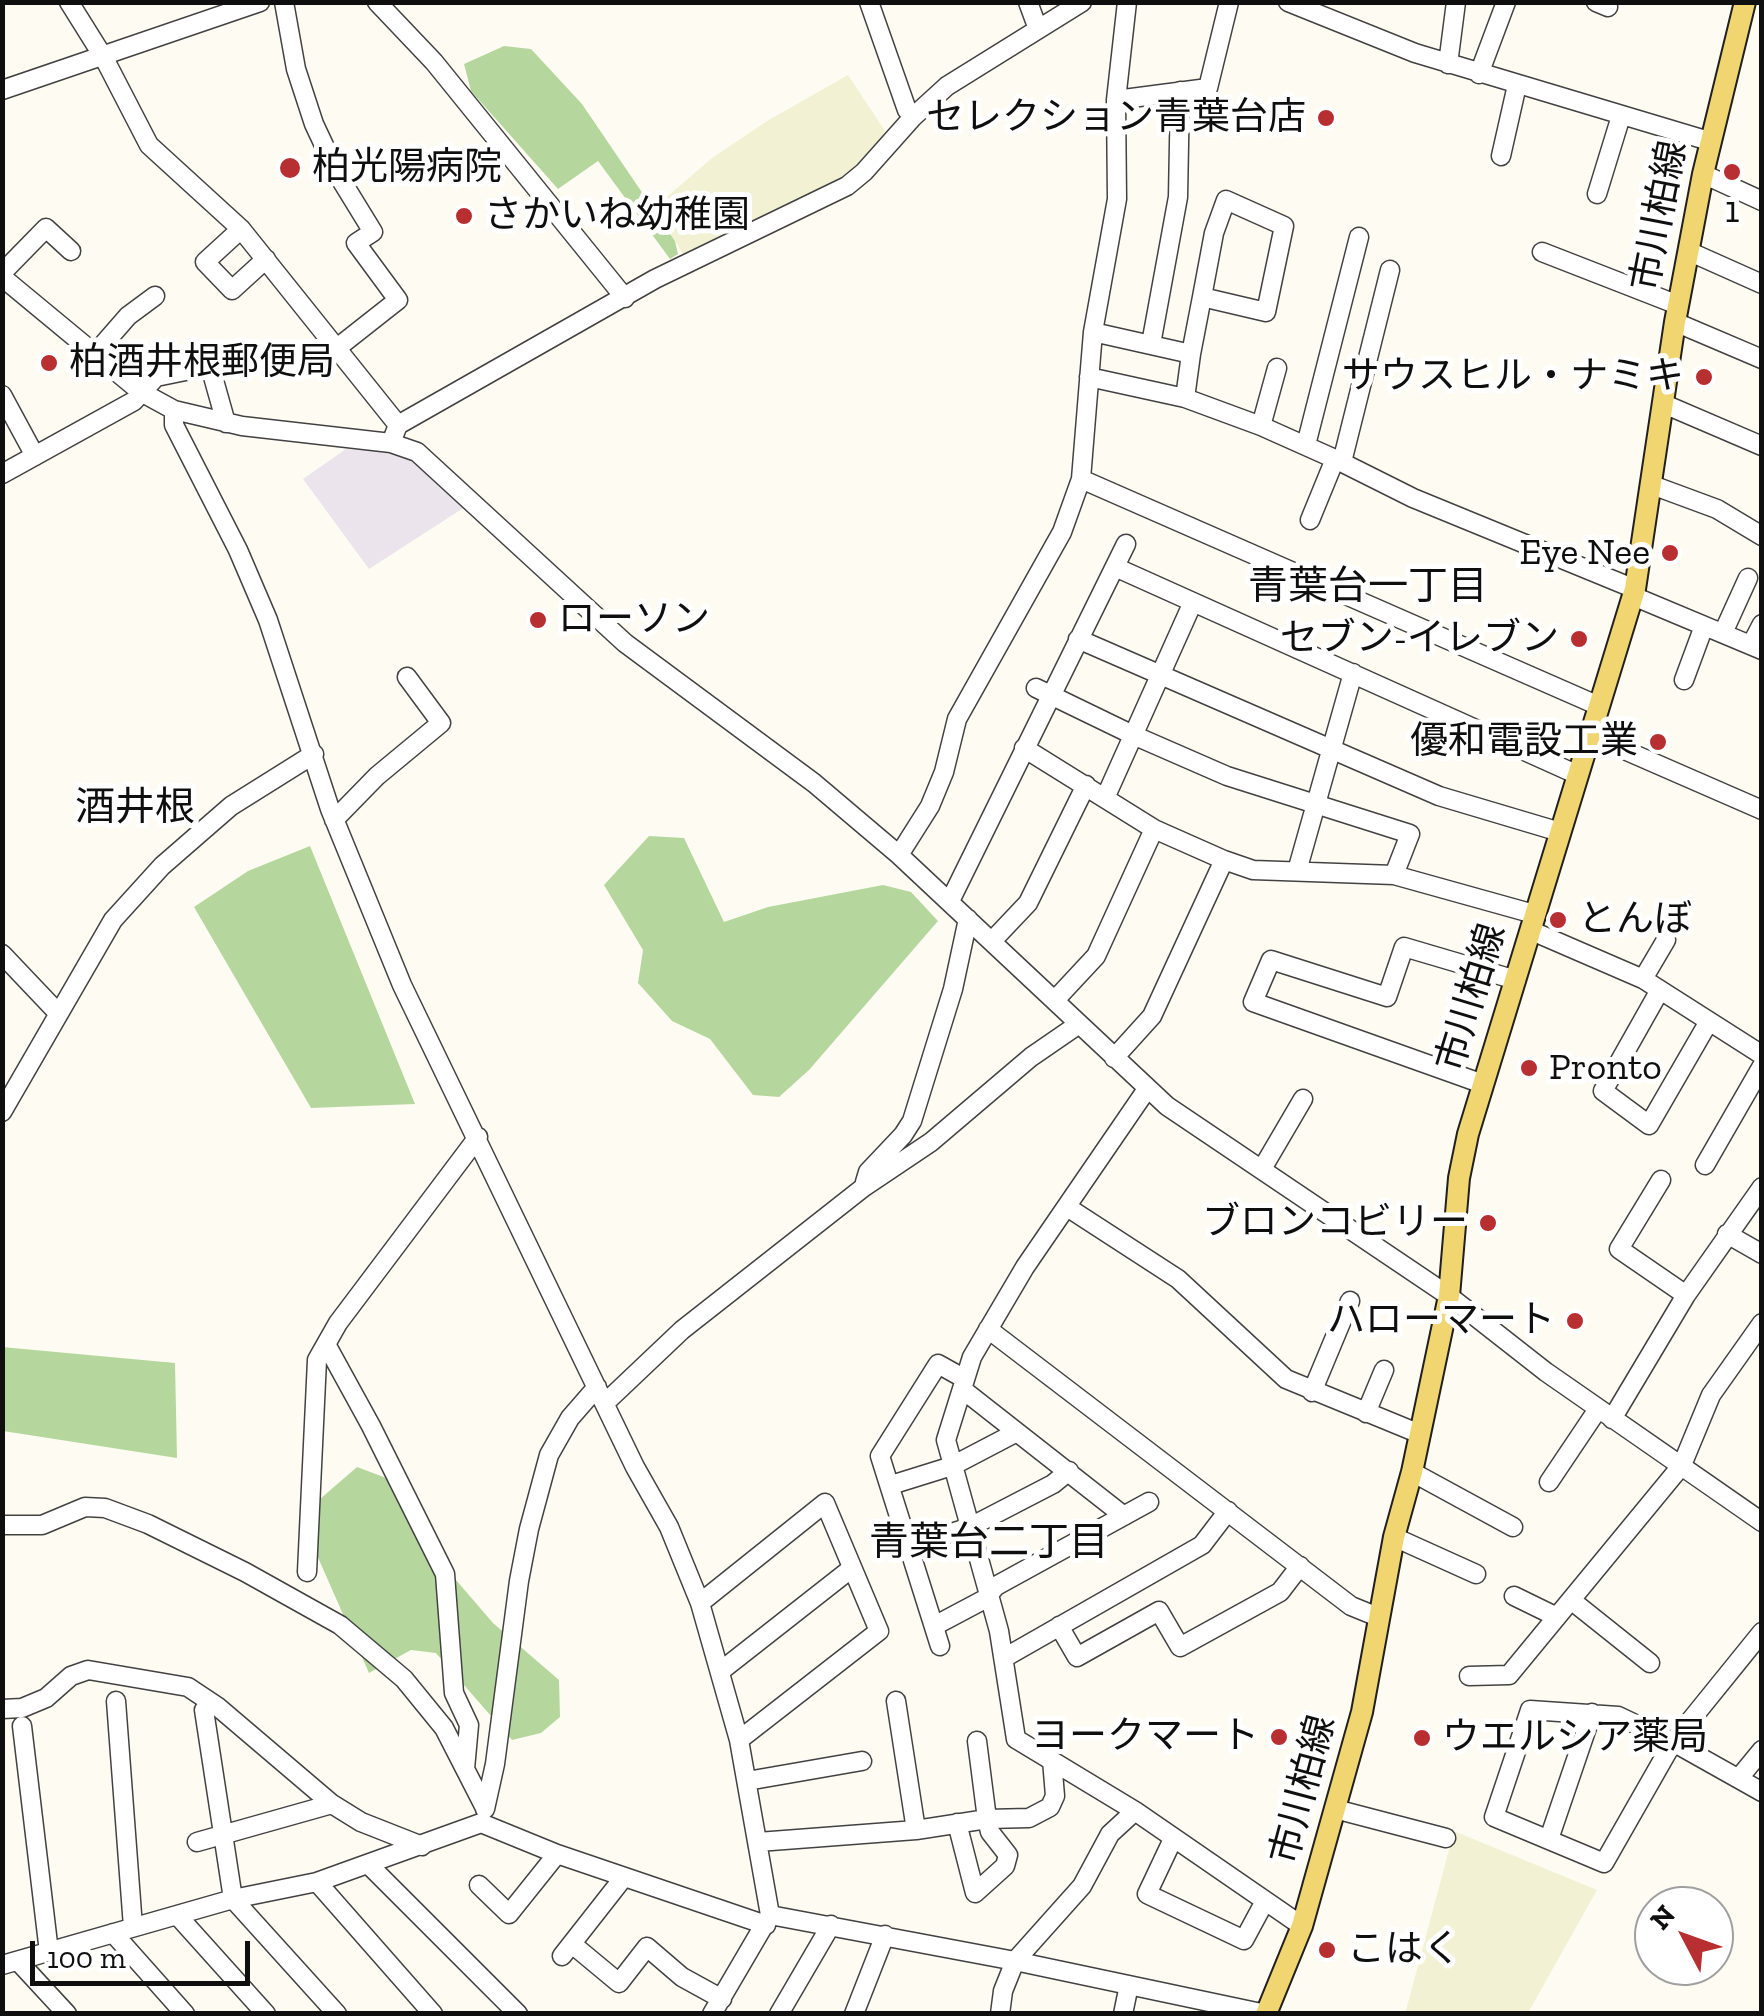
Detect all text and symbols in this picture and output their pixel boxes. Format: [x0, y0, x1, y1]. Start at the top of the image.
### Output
place label: セレクション青葉台店 [926, 95, 1306, 141]
marker: セレクション青葉台店 [1315, 107, 1337, 129]
street label: 市川柏線 [1623, 137, 1697, 295]
place label: 柏光陽病院 [312, 145, 502, 191]
marker: 柏光陽病院 [277, 155, 303, 181]
marker: 1 [1721, 161, 1743, 183]
place label: 1 [1725, 188, 1739, 234]
place label: さかいね幼稚園 [484, 193, 750, 239]
marker: さかいね幼稚園 [453, 205, 475, 227]
place label: 柏酒井根郵便局 [69, 340, 335, 386]
marker: 柏酒井根郵便局 [38, 352, 60, 374]
place label: サウスヒル・ナミキ [1342, 354, 1684, 400]
marker: サウスヒル・ナミキ [1693, 366, 1715, 388]
place label: Eye Nee [1519, 530, 1650, 576]
marker: Eye Nee [1659, 542, 1681, 564]
district label: 青葉台一丁目 [1248, 564, 1488, 612]
place label: ローソン [558, 597, 710, 643]
marker: ローソン [527, 609, 549, 631]
place label: セブン-イレブン [1280, 616, 1559, 662]
marker: セブン-イレブン [1568, 628, 1590, 650]
place label: 優和電設工業 [1410, 719, 1638, 765]
marker: 優和電設工業 [1647, 731, 1669, 753]
district label: 酒井根 [75, 785, 195, 833]
place label: とんぼ [1578, 897, 1692, 943]
marker: とんぼ [1547, 909, 1569, 931]
street label: 市川柏線 [1428, 919, 1516, 1077]
place label: Pronto [1549, 1045, 1662, 1091]
marker: Pronto [1518, 1057, 1540, 1079]
place label: ブロンコビリー [1202, 1200, 1468, 1246]
marker: ブロンコビリー [1477, 1212, 1499, 1234]
place label: ハローマート [1327, 1298, 1555, 1344]
marker: ハローマート [1564, 1310, 1586, 1332]
district label: 青葉台二丁目 [869, 1520, 1109, 1568]
street label: 市川柏線 [1262, 1711, 1346, 1869]
place label: ヨークマート [1031, 1714, 1259, 1760]
place label: ウエルシア薬局 [1442, 1715, 1708, 1761]
marker: ヨークマート [1268, 1726, 1290, 1748]
marker: ウエルシア薬局 [1411, 1727, 1433, 1749]
north arrow [1634, 1886, 1734, 1986]
text: N [1643, 1898, 1682, 1936]
scale bar [35, 1921, 255, 1983]
place label: こはく [1347, 1927, 1461, 1973]
marker: こはく [1316, 1939, 1338, 1961]
text: 100 m [47, 1940, 126, 1976]

